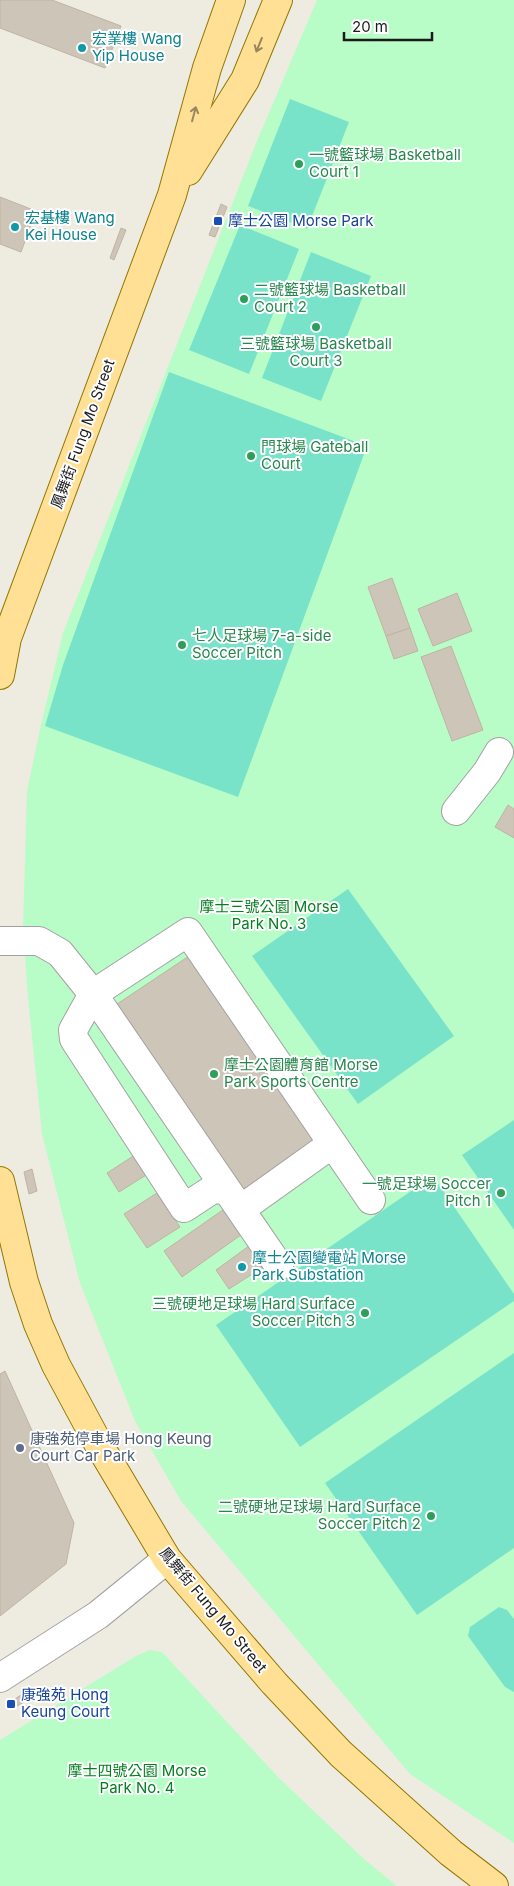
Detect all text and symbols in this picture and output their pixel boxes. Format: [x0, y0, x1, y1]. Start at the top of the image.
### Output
scale bar [344, 10, 432, 42]
text: 20 m [352, 17, 388, 36]
place label: 宏業樓 Wang Yip House [92, 29, 182, 65]
one-way arrow [254, 37, 264, 52]
marker: 宏業樓 Wang Yip House [76, 42, 88, 54]
one-way arrow [190, 107, 200, 123]
place label: 一號籃球場 Basketball Court 1 [309, 145, 461, 181]
marker: 一號籃球場 Basketball Court 1 [293, 158, 305, 170]
place label: 宏基樓 Wang Kei House [25, 208, 115, 244]
place label: 摩士公園 Morse Park [228, 211, 374, 230]
marker: 摩士公園 Morse Park [212, 215, 224, 227]
marker: 宏基樓 Wang Kei House [9, 221, 21, 233]
place label: 二號籃球場 Basketball Court 2 [254, 280, 406, 316]
marker: 二號籃球場 Basketball Court 2 [238, 293, 250, 305]
marker: 三號籃球場 Basketball Court 3 [310, 321, 322, 333]
place label: 三號籃球場 Basketball Court 3 [240, 334, 392, 370]
street label: 鳳舞街 Fung Mo Street [47, 356, 118, 511]
place label: 門球場 Gateball Court [261, 437, 368, 473]
marker: 門球場 Gateball Court [245, 450, 257, 462]
place label: 七人足球場 7-a-side Soccer Pitch [192, 626, 331, 662]
marker: 七人足球場 7-a-side Soccer Pitch [176, 639, 188, 651]
park label: 摩士三號公園 Morse Park No. 3 [199, 897, 339, 933]
place label: 摩士公園體育館 Morse Park Sports Centre [224, 1055, 378, 1091]
marker: 摩士公園體育館 Morse Park Sports Centre [208, 1068, 220, 1080]
place label: 一號足球場 Soccer Pitch 1 [362, 1174, 491, 1210]
marker: 一號足球場 Soccer Pitch 1 [495, 1187, 507, 1199]
place label: 摩士公園變電站 Morse Park Substation [252, 1248, 406, 1284]
marker: 摩士公園變電站 Morse Park Substation [236, 1261, 248, 1273]
place label: 三號硬地足球場 Hard Surface Soccer Pitch 3 [152, 1294, 355, 1330]
marker: 三號硬地足球場 Hard Surface Soccer Pitch 3 [359, 1307, 371, 1319]
place label: 康強苑停車場 Hong Keung Court Car Park [30, 1429, 212, 1465]
marker: 康強苑停車場 Hong Keung Court Car Park [14, 1442, 26, 1454]
place label: 二號硬地足球場 Hard Surface Soccer Pitch 2 [218, 1497, 421, 1533]
marker: 二號硬地足球場 Hard Surface Soccer Pitch 2 [425, 1510, 437, 1522]
street label: 鳳舞街 Fung Mo Street [155, 1543, 271, 1676]
place label: 康強苑 Hong Keung Court [21, 1685, 110, 1721]
marker: 康強苑 Hong Keung Court [5, 1698, 17, 1710]
park label: 摩士四號公園 Morse Park No. 4 [67, 1761, 207, 1797]

